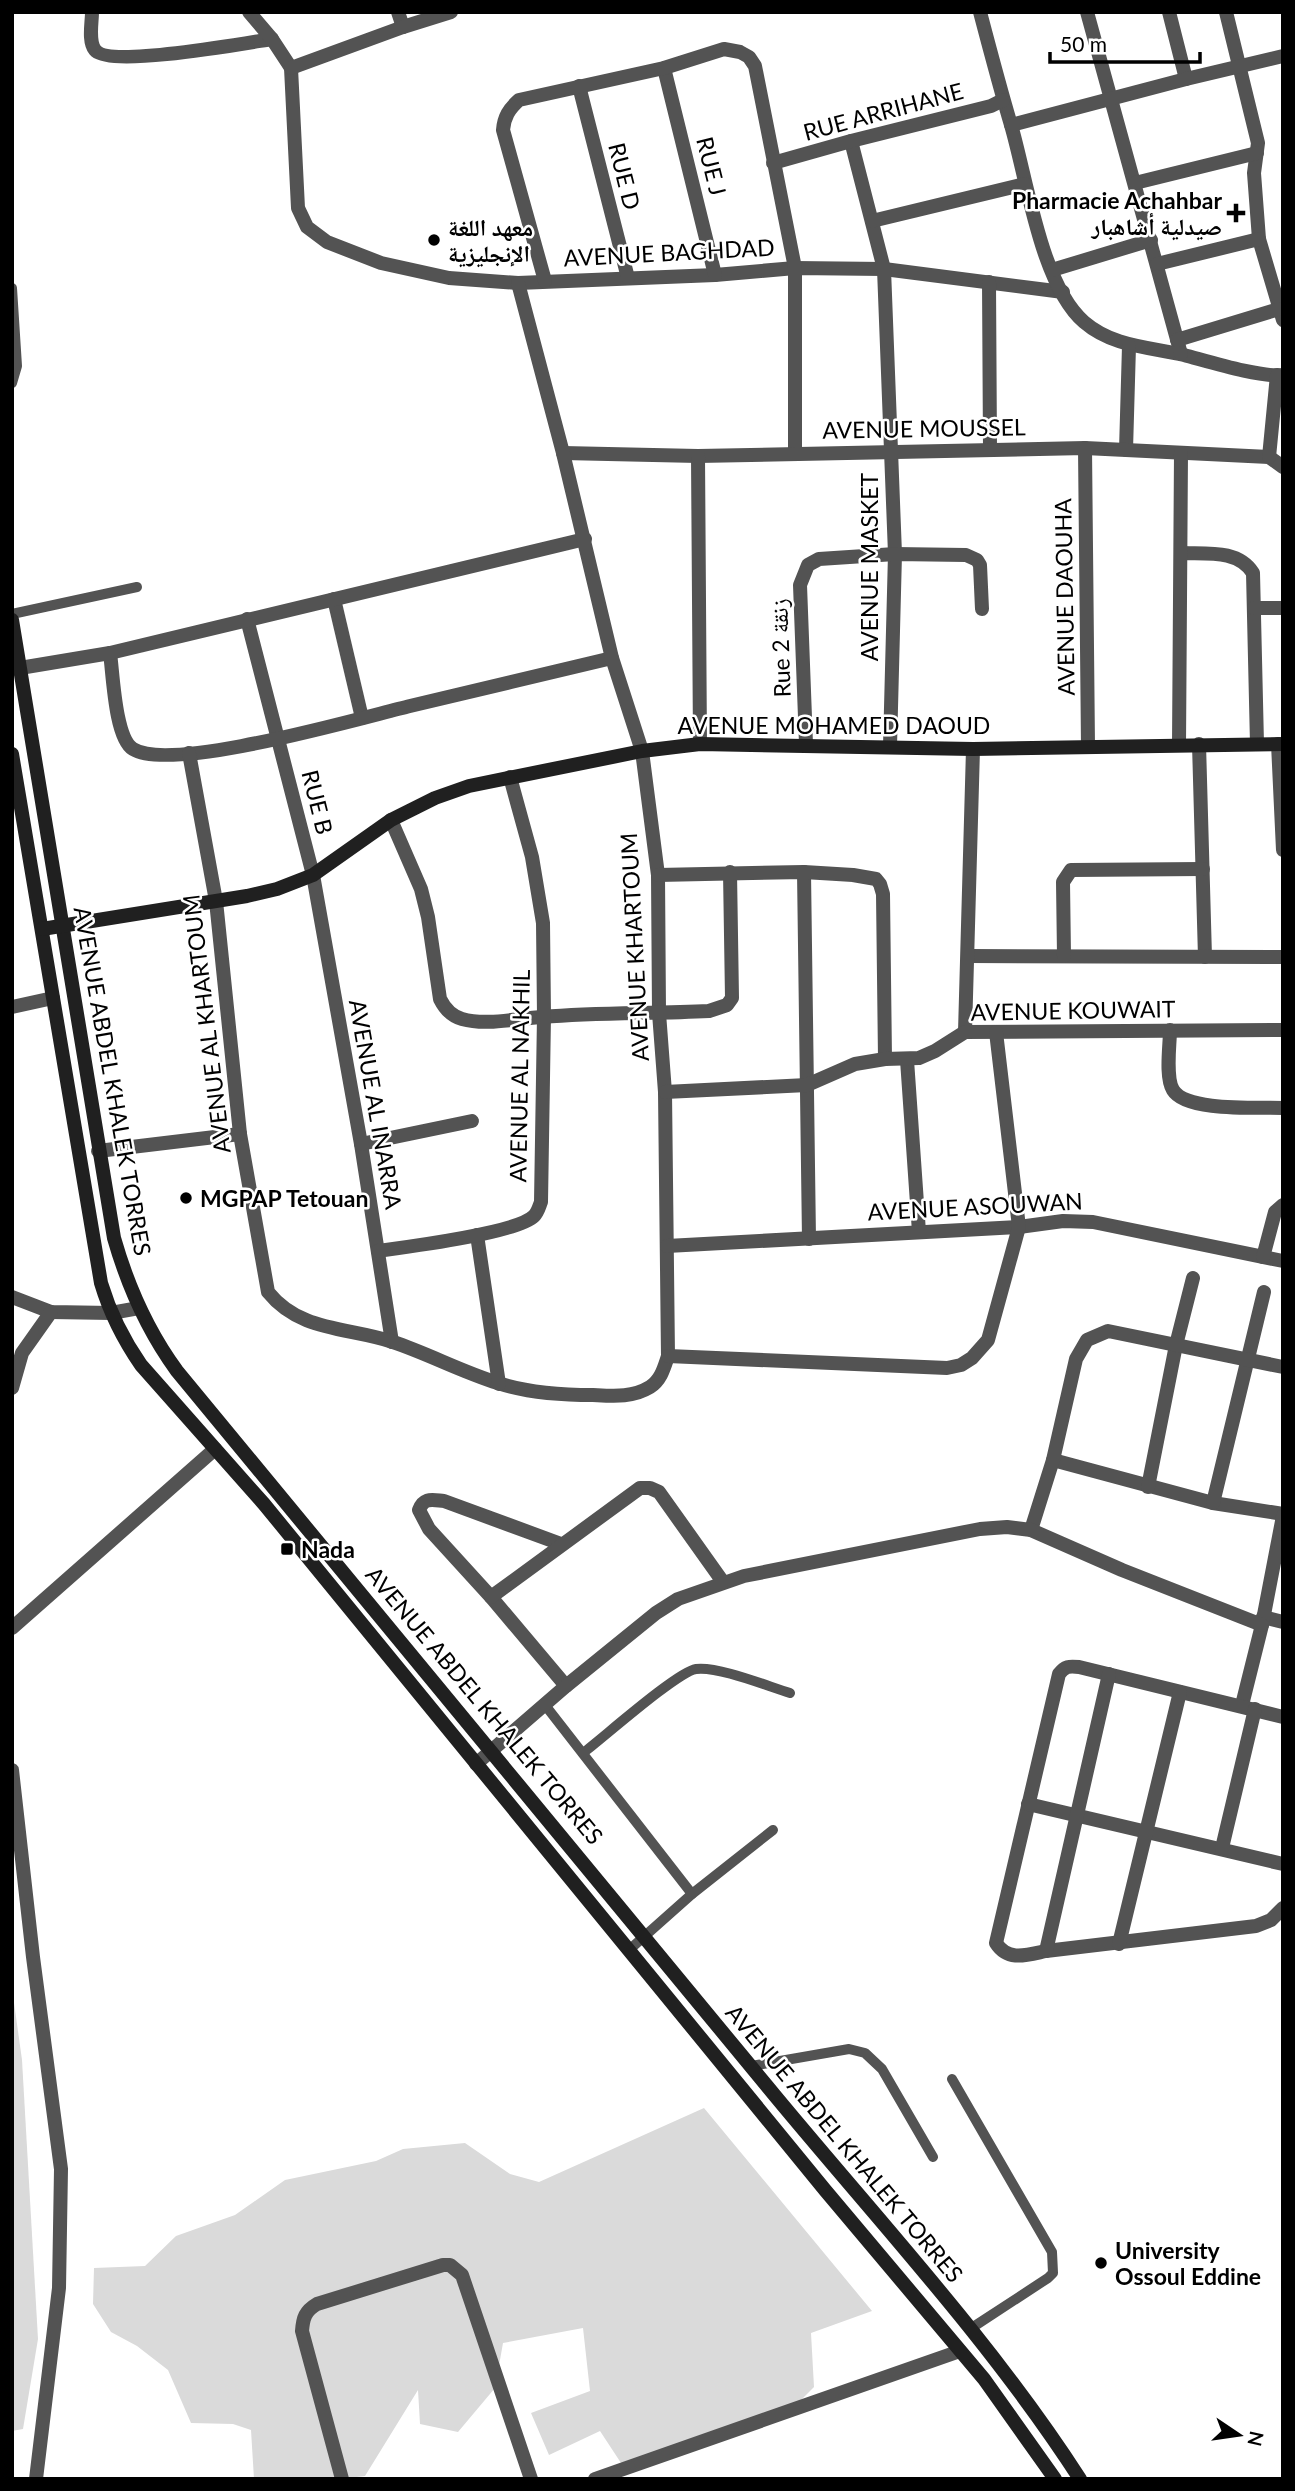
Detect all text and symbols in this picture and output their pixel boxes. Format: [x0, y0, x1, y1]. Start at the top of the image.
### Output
scale bar [1050, 21, 1200, 65]
text: 50 m [1060, 31, 1107, 56]
street label: RUE ARRIHANE [800, 76, 966, 146]
street label: RUE J [691, 134, 733, 198]
street label: RUE D [603, 140, 647, 212]
place label: Pharmacie Achahbar صيدلية أشاهبار [1012, 186, 1222, 241]
marker: Pharmacie Achahbar صيدلية أشاهبار [1228, 205, 1244, 221]
place label: معهد اللغة الإنجليزية [448, 213, 533, 268]
marker: معهد اللغة الإنجليزية [426, 232, 442, 248]
street label: AVENUE BAGHDAD [563, 232, 775, 272]
street label: AVENUE MOUSSEL [822, 412, 1026, 444]
street label: AVENUE MASKET [855, 472, 883, 661]
street label: AVENUE DAOUHA [1048, 498, 1080, 696]
street label: Rue 2 زنقة [764, 598, 796, 698]
street label: AVENUE MOHAMED DAOUD [678, 711, 990, 739]
street label: RUE B [297, 767, 339, 837]
street label: AVENUE KHARTOUM [614, 832, 654, 1062]
street label: AVENUE AL KHARTOUM [176, 893, 236, 1155]
street label: AVENUE ABDEL KHALEK TORRES [68, 904, 158, 1258]
street label: AVENUE AL NAKHIL [503, 969, 535, 1183]
street label: AVENUE KOUWAIT [970, 994, 1176, 1026]
street label: AVENUE AL INARRA [344, 997, 408, 1212]
place label: MGPAP Tetouan [200, 1184, 368, 1212]
street label: AVENUE ASOUWAN [867, 1186, 1083, 1226]
marker: MGPAP Tetouan [178, 1190, 194, 1206]
place label: Nada [301, 1535, 355, 1563]
marker: Nada [279, 1541, 295, 1557]
street label: AVENUE ABDEL KHALEK TORRES [360, 1560, 610, 1850]
street label: AVENUE ABDEL KHALEK TORRES [720, 1998, 970, 2288]
place label: University Ossoul Eddine [1115, 2236, 1261, 2290]
marker: University Ossoul Eddine [1093, 2255, 1109, 2271]
north arrow [1204, 2400, 1274, 2470]
text: N [1243, 2429, 1269, 2449]

